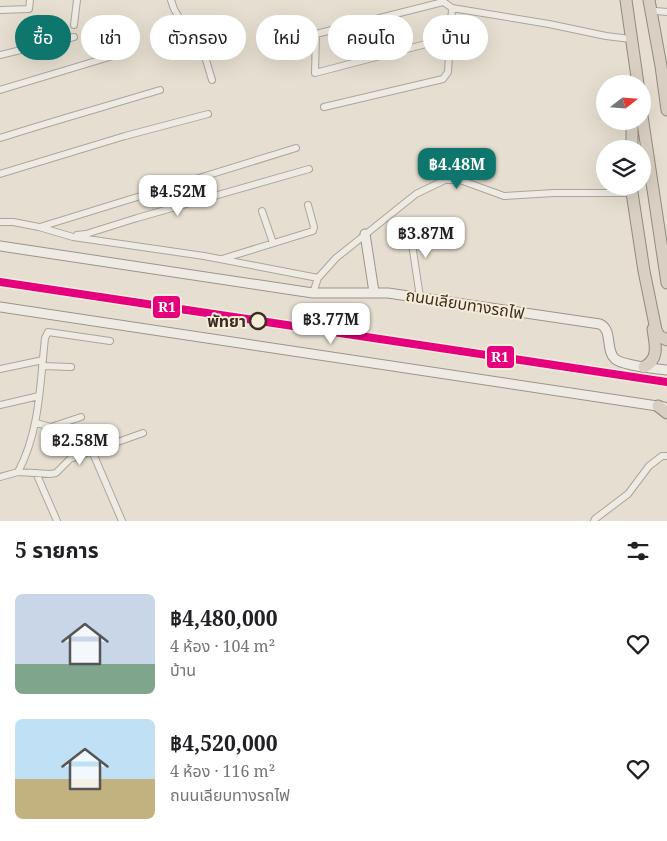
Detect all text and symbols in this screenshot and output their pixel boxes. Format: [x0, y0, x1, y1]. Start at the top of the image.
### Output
chip: ซื้อ [15, 15, 71, 60]
chip: เช่า [81, 15, 140, 60]
chip: ตัวกรอง [150, 15, 246, 60]
chip: ใหม่ [256, 15, 318, 60]
chip: คอนโด [328, 15, 413, 60]
chip: บ้าน [423, 15, 488, 60]
north arrow [596, 75, 651, 130]
map controls [596, 75, 651, 195]
button: layers [596, 140, 651, 195]
pin: ฿4.48M [416, 148, 498, 190]
text: ฿4.48M [429, 153, 485, 175]
pin: ฿4.52M [137, 174, 219, 217]
text: ฿4.52M [150, 180, 206, 202]
pin: ฿3.87M [385, 216, 467, 259]
text: ฿3.87M [398, 222, 454, 244]
street label: ถนนเลียบทางรถไฟ [404, 284, 526, 324]
line badge: R1 [152, 295, 181, 319]
text: R1 [158, 297, 176, 316]
pin: ฿3.77M [290, 302, 372, 345]
text: ฿3.77M [303, 308, 359, 330]
place label: พัทยา [207, 310, 246, 332]
marker: พัทยา [249, 312, 267, 330]
line badge: R1 [486, 345, 515, 369]
text: R1 [491, 347, 509, 366]
pin: ฿2.58M [39, 424, 121, 466]
text: ฿2.58M [52, 429, 108, 451]
text: 5 รายการ [15, 536, 99, 564]
icon: filters [624, 537, 652, 565]
text: ฿4,480,000 [170, 604, 278, 632]
icon: home [55, 614, 115, 674]
icon: heart [624, 630, 652, 658]
text: 4 ห้อง · 104 m² [170, 635, 275, 657]
text: บ้าน [170, 659, 196, 681]
text: ฿4,520,000 [170, 729, 278, 757]
icon: home [55, 739, 115, 799]
icon: heart [624, 755, 652, 783]
text: 4 ห้อง · 116 m² [170, 760, 275, 782]
text: ถนนเลียบทางรถไฟ [170, 784, 290, 806]

